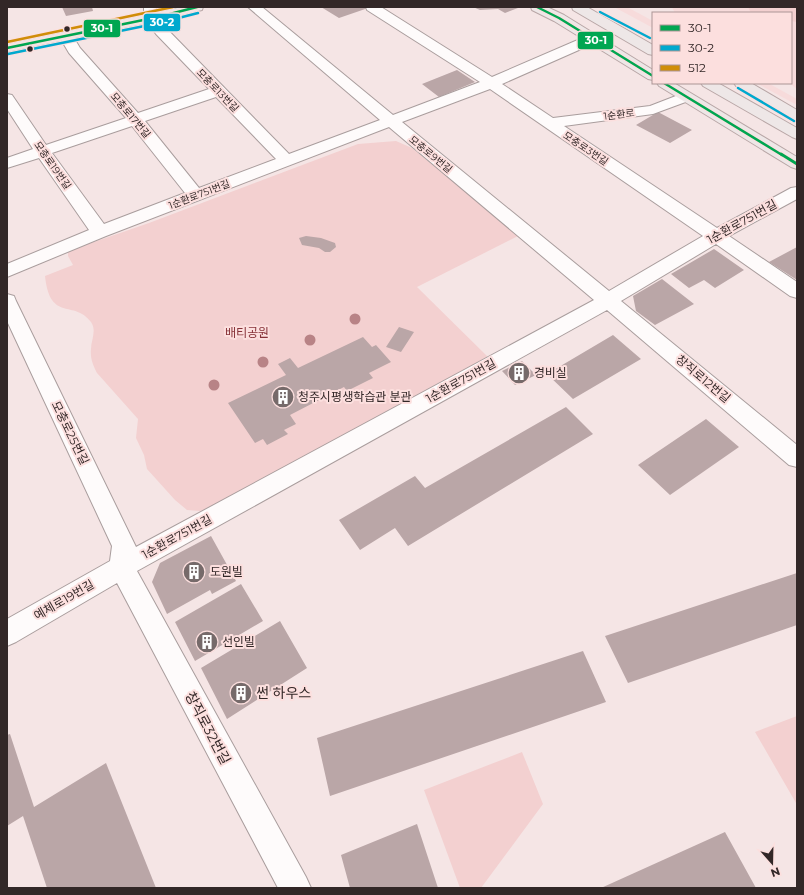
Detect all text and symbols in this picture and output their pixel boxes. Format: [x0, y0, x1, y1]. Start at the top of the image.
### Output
legend [652, 12, 792, 84]
line badge: 30-2 [143, 13, 181, 32]
text: 30-2 [149, 15, 175, 29]
line badge: 30-1 [83, 19, 121, 38]
text: 30-1 [688, 20, 712, 35]
text: 30-1 [90, 21, 113, 35]
unlabelled marker [62, 24, 72, 34]
line badge: 30-1 [577, 31, 614, 50]
text: 30-1 [584, 33, 607, 47]
text: 30-2 [688, 40, 714, 55]
unlabelled marker [25, 44, 35, 54]
text: 512 [688, 60, 706, 75]
street label: 모충로13번길 [194, 66, 242, 115]
street label: 모충로17번길 [108, 90, 153, 141]
street label: 1순환로 [603, 106, 635, 123]
street label: 모충로3번길 [561, 129, 611, 168]
street label: 모충로9번길 [406, 133, 455, 176]
street label: 모충로19번길 [31, 139, 74, 192]
street label: 1순환로751번길 [167, 177, 232, 212]
street label: 1순환로751번길 [704, 196, 779, 247]
park label: 배티공원 [225, 325, 269, 340]
street label: 창직로12번길 [673, 352, 734, 406]
street label: 1순환로751번길 [423, 355, 498, 406]
building icon: 경비실 [506, 360, 532, 386]
place label: 경비실 [534, 365, 567, 380]
building icon: 청주시평생학습관 분관 [270, 384, 296, 410]
place label: 청주시평생학습관 분관 [298, 389, 412, 404]
street label: 모충로25번길 [49, 399, 92, 467]
street label: 1순환로751번길 [139, 511, 214, 562]
building icon: 도원빌 [181, 559, 207, 585]
place label: 도원빌 [210, 564, 243, 579]
street label: 예체로19번길 [31, 576, 96, 623]
building icon: 선인빌 [194, 629, 220, 655]
place label: 선인빌 [222, 634, 255, 649]
building icon: 썬 하우스 [228, 680, 254, 706]
place label: 썬 하우스 [256, 684, 311, 702]
street label: 창직로32번길 [181, 688, 235, 768]
north arrow [752, 843, 792, 883]
text: N [769, 864, 782, 880]

